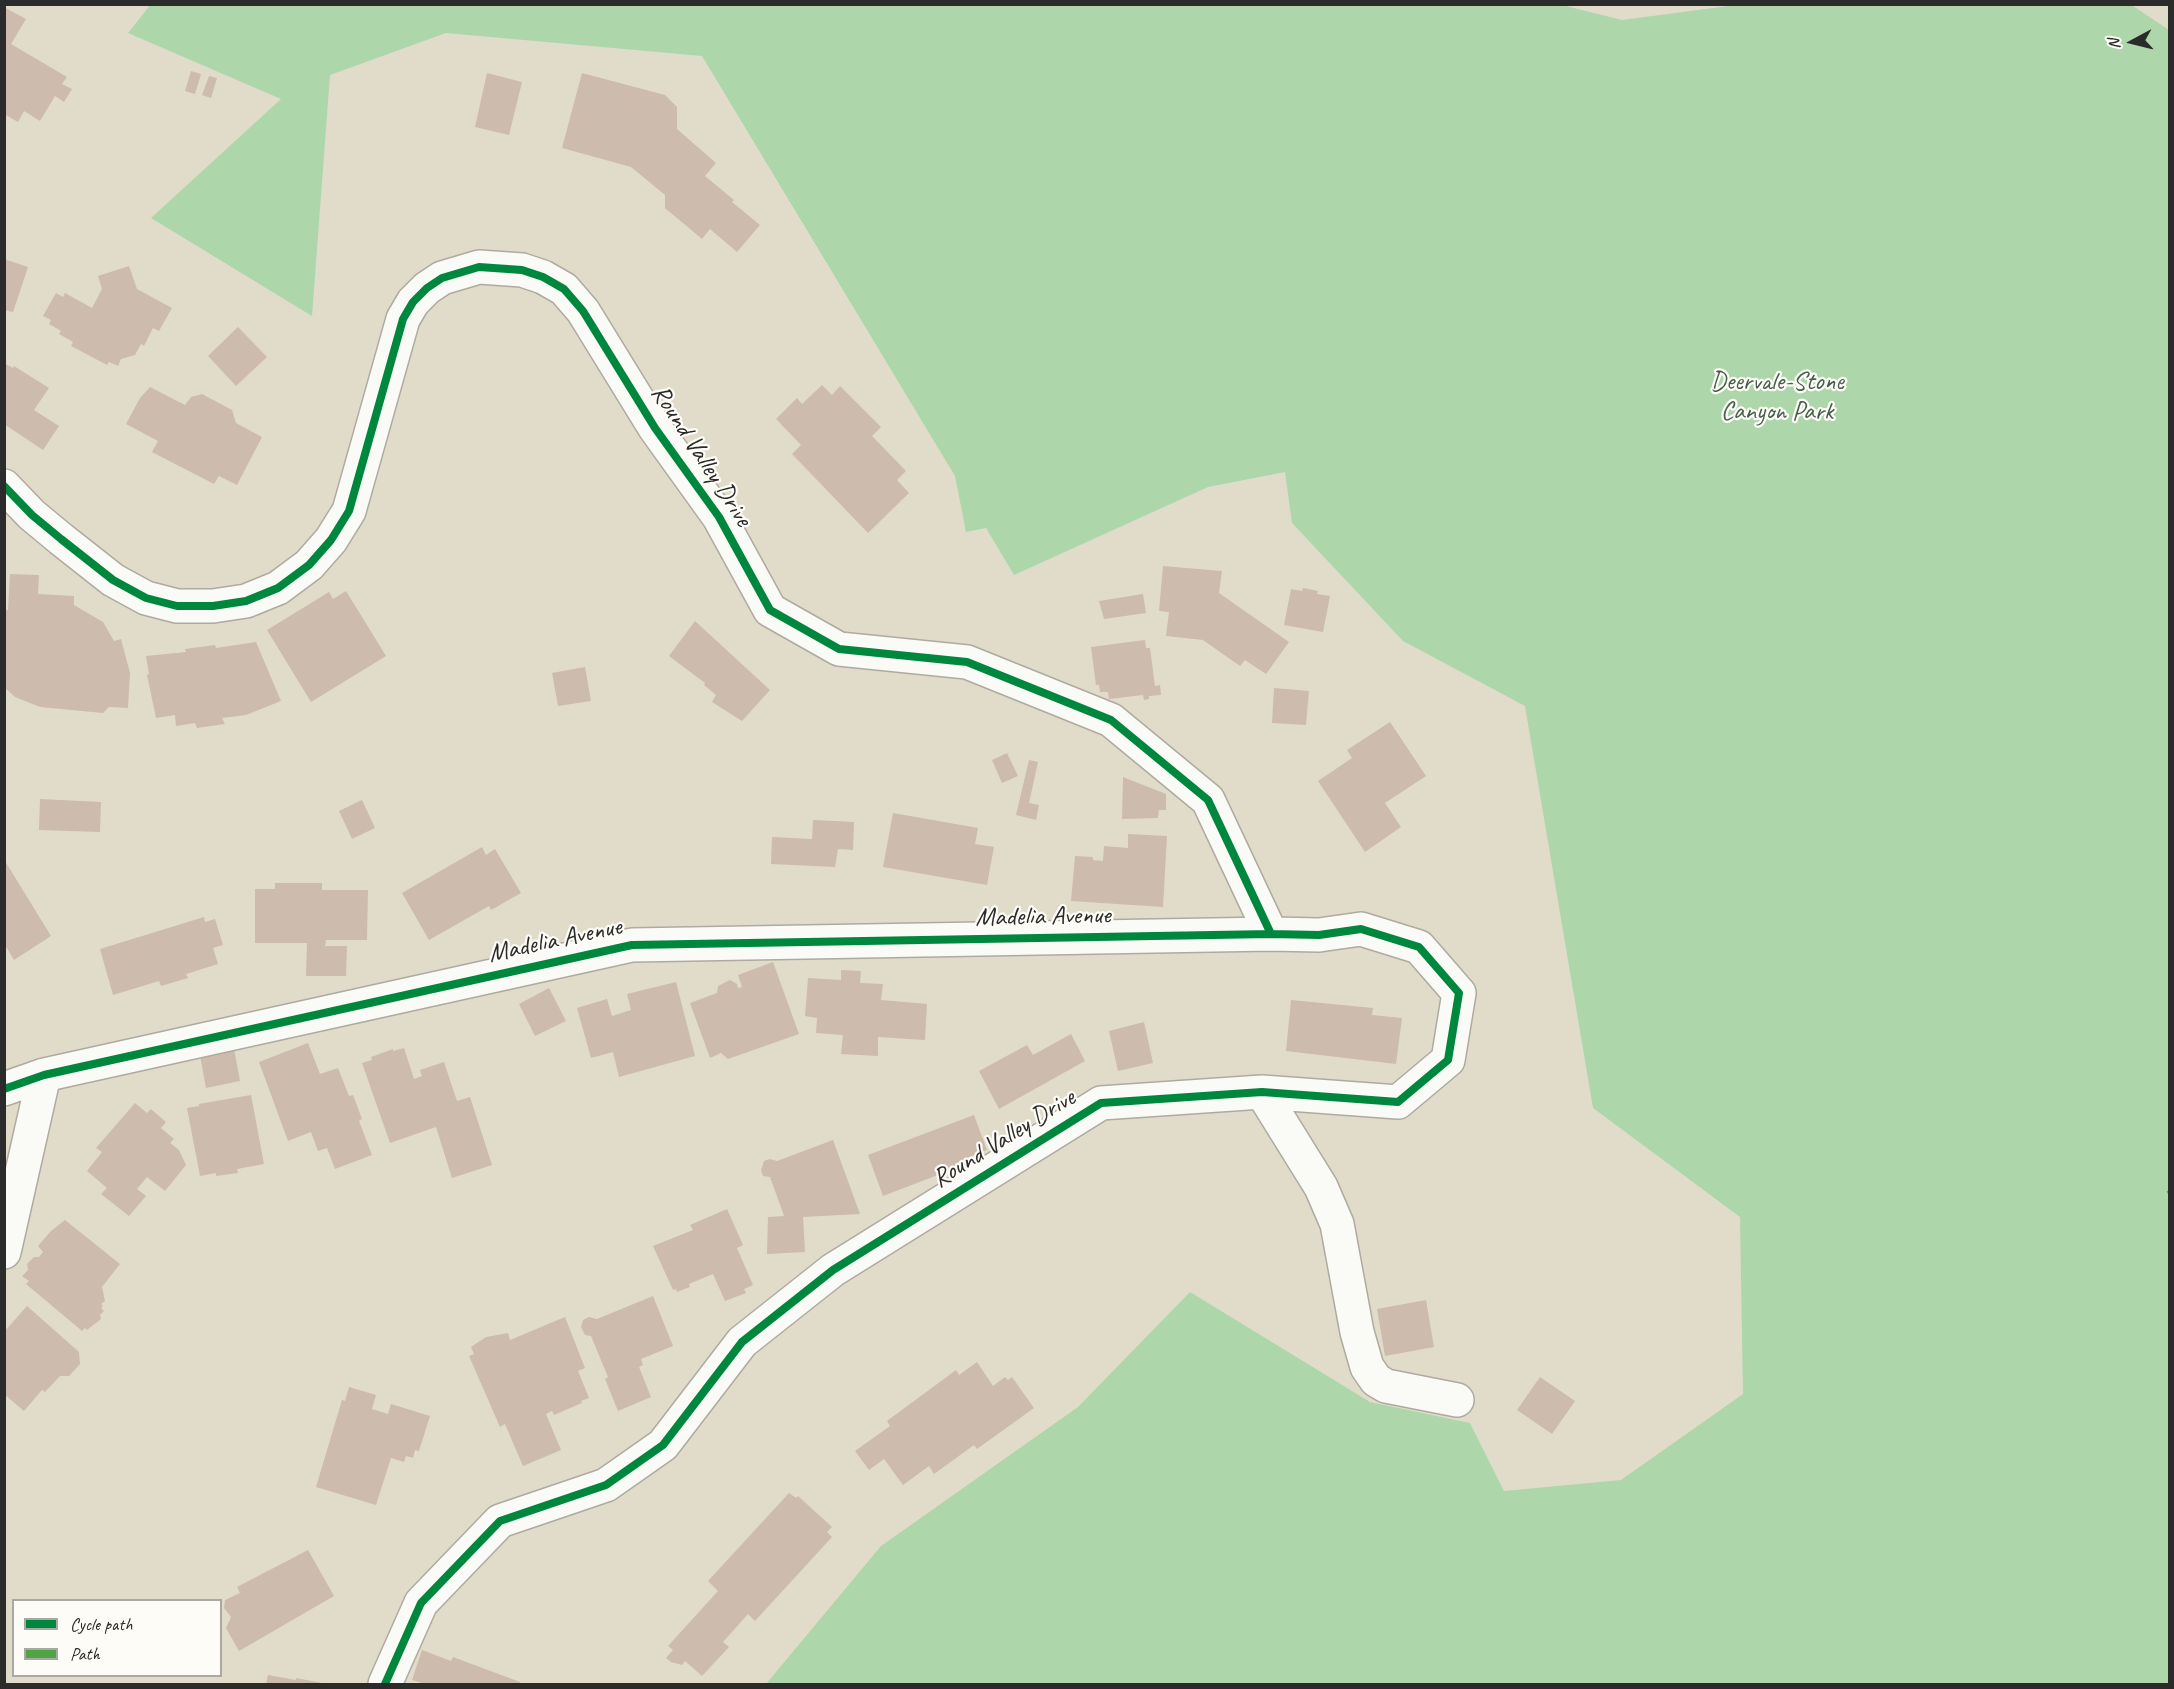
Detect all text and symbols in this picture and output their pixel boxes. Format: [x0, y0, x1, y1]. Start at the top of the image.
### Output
north arrow [2102, 12, 2162, 72]
text: N [2104, 38, 2125, 50]
park label: Deervale-Stone Canyon Park [1710, 366, 1844, 428]
street label: Round Valley Drive [644, 379, 758, 533]
street label: Madelia Avenue [975, 900, 1111, 934]
street label: Madelia Avenue [486, 912, 624, 970]
street label: Round Valley Drive [927, 1083, 1081, 1195]
legend [12, 1599, 222, 1677]
text: Cycle path [70, 1613, 132, 1635]
text: Path [70, 1643, 100, 1665]

